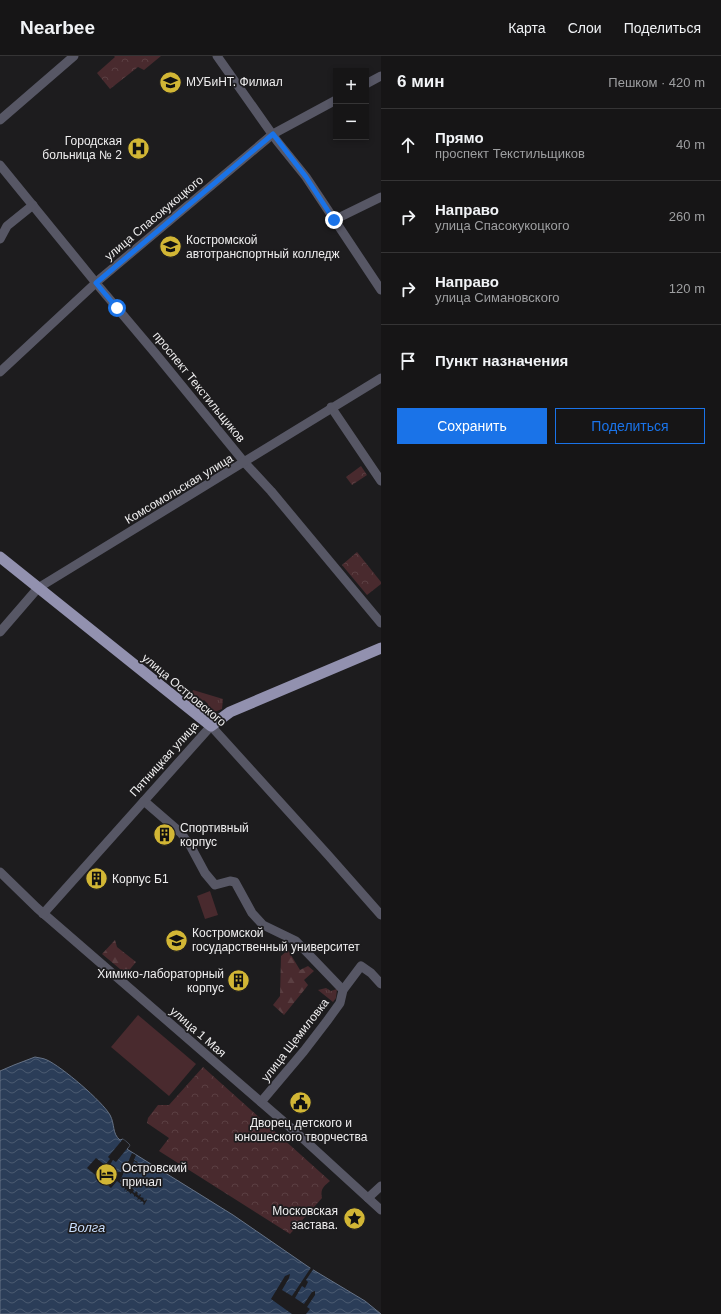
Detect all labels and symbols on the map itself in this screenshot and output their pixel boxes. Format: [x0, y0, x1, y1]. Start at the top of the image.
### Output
school or university icon: МУБиНТ. Филиал [158, 69, 184, 95]
place label: МУБиНТ. Филиал [186, 75, 283, 89]
place label: Городская больница № 2 [42, 134, 122, 162]
hospital icon: Городская больница № 2 [125, 135, 151, 161]
street label: улица Спасокукоцкого [102, 173, 206, 263]
route end [325, 211, 343, 229]
place label: Костромской автотранспортный колледж [186, 233, 340, 261]
school or university icon: Костромской автотранспортный колледж [157, 234, 183, 260]
route start [108, 299, 126, 317]
street label: проспект Текстильщиков [150, 329, 248, 445]
street label: Комсомольская улица [122, 451, 236, 527]
street label: улица Островского [139, 651, 229, 730]
street label: Пятницкая улица [127, 718, 201, 799]
place label: Спортивный корпус [180, 821, 249, 849]
building icon: Спортивный корпус [152, 822, 178, 848]
building icon: Корпус Б1 [83, 866, 109, 892]
place label: Корпус Б1 [112, 872, 169, 886]
place label: Костромской государственный университет [192, 926, 360, 954]
school or university icon: Костромской государственный университет [163, 927, 189, 953]
place label: Химико-лабораторный корпус [97, 967, 224, 995]
building icon: Химико-лабораторный корпус [226, 968, 252, 994]
street label: улица Щемиловка [258, 995, 332, 1084]
street label: улица 1 Мая [167, 1004, 229, 1060]
public building icon: Дворец детского и юношеского творчества [288, 1089, 314, 1115]
place label: Дворец детского и юношеского творчества [235, 1116, 368, 1144]
place label: Островский причал [122, 1161, 187, 1189]
hotel icon: Островский причал [93, 1162, 119, 1188]
place label: Московская застава. [272, 1204, 338, 1232]
place icon: Московская застава. [341, 1205, 367, 1231]
water label: Волга [69, 1220, 105, 1235]

